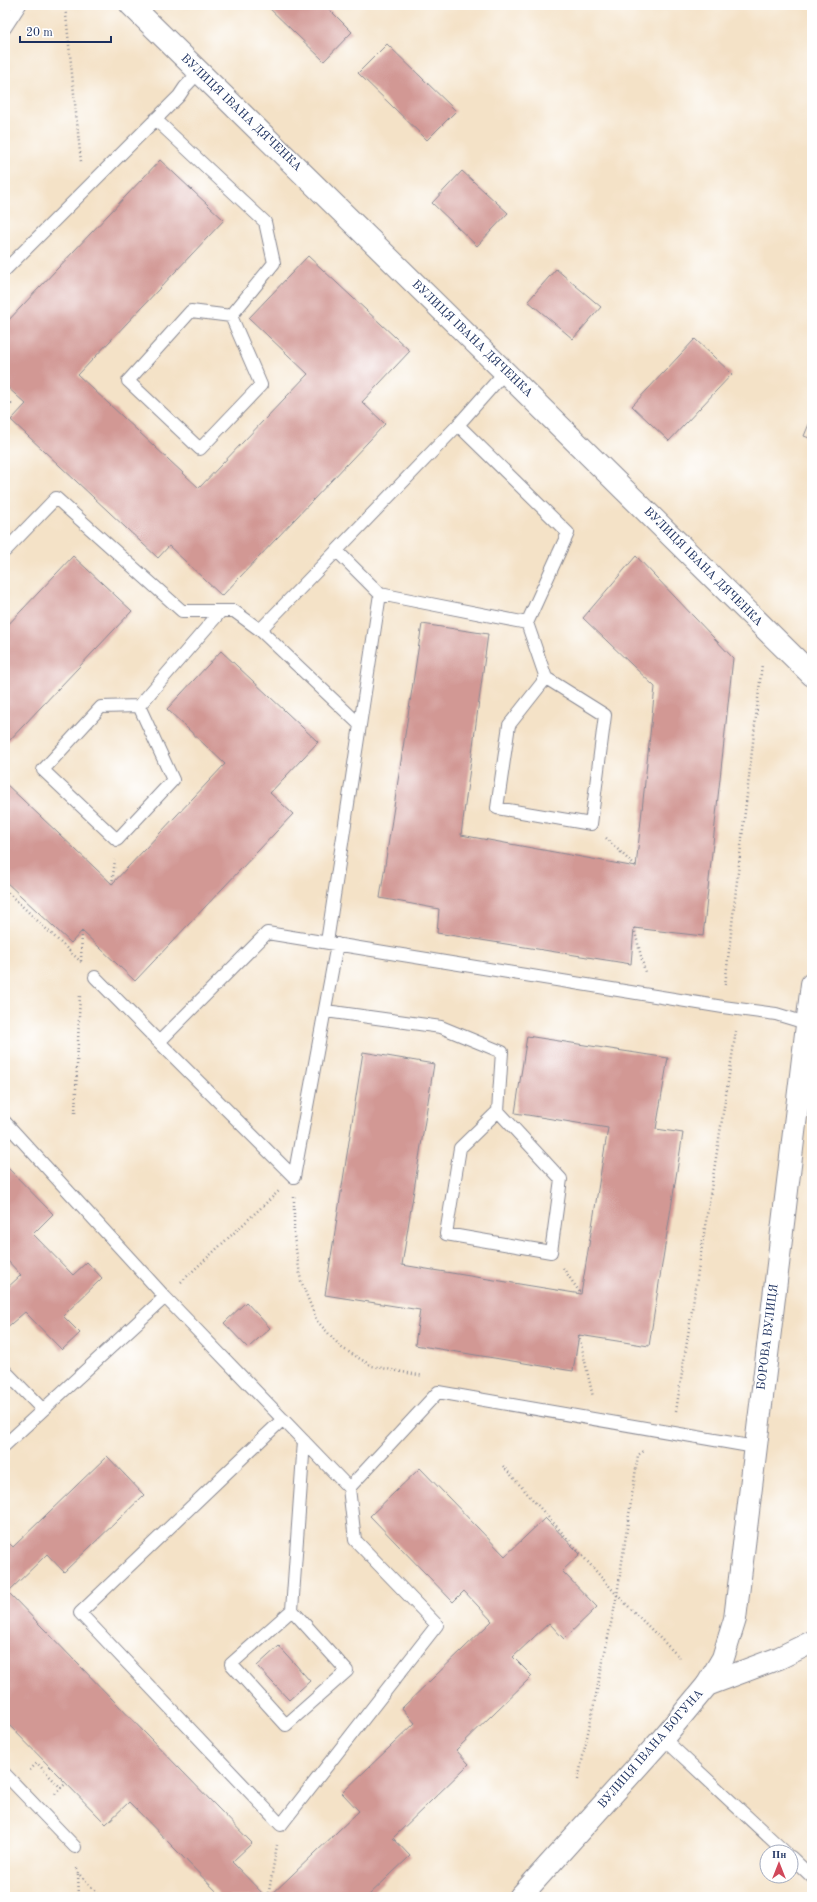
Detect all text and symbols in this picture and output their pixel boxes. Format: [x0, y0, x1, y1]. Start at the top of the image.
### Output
scale bar [20, 18, 111, 44]
text: 20 m [26, 27, 53, 39]
street label: ВУЛИЦЯ ІВАНА ДЯЧЕНКА [178, 52, 304, 174]
street label: ВУЛИЦЯ ІВАНА ДЯЧЕНКА [409, 278, 535, 400]
street label: ВУЛИЦЯ ІВАНА ДЯЧЕНКА [641, 505, 765, 629]
street label: БОРОВА ВУЛИЦЯ [756, 1283, 780, 1391]
street label: ВУЛИЦЯ ІВАНА БОГУНА [596, 1687, 706, 1811]
north arrow [759, 1844, 799, 1884]
text: Пн [771, 1850, 787, 1861]

